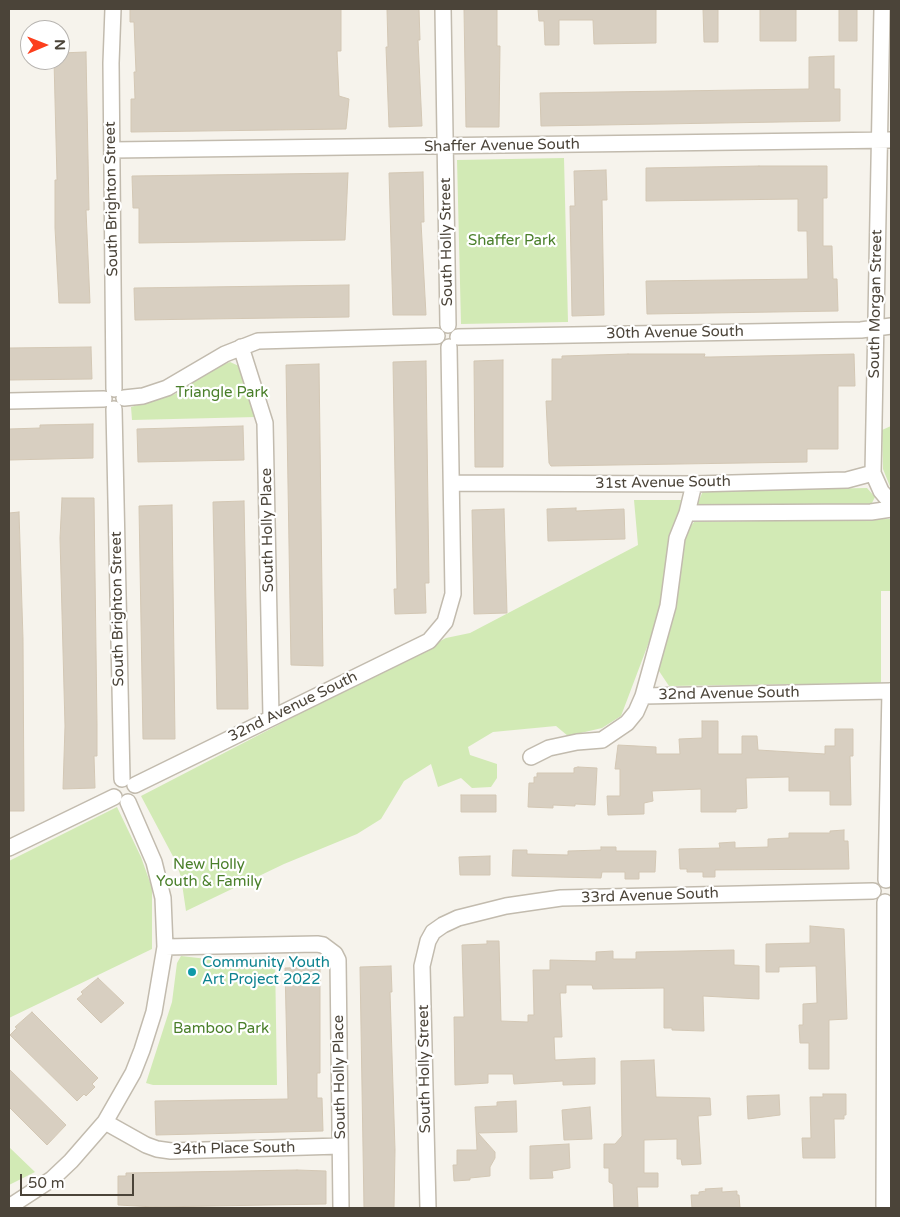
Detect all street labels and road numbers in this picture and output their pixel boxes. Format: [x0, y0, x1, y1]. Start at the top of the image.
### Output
street label: South Brighton Street [102, 121, 122, 277]
street label: Shaffer Avenue South [424, 136, 580, 156]
street label: South Holly Street [437, 177, 457, 307]
street label: South Morgan Street [866, 229, 886, 379]
street label: 30th Avenue South [606, 323, 744, 343]
street label: South Holly Place [258, 468, 278, 592]
street label: 31st Avenue South [595, 473, 731, 493]
street label: South Brighton Street [108, 531, 128, 687]
street label: 32nd Avenue South [226, 668, 360, 746]
street label: 32nd Avenue South [658, 684, 800, 704]
street label: 33rd Avenue South [581, 885, 719, 907]
street label: South Holly Street [415, 1004, 435, 1134]
street label: South Holly Place [330, 1015, 350, 1139]
street label: 34th Place South [173, 1139, 295, 1159]

